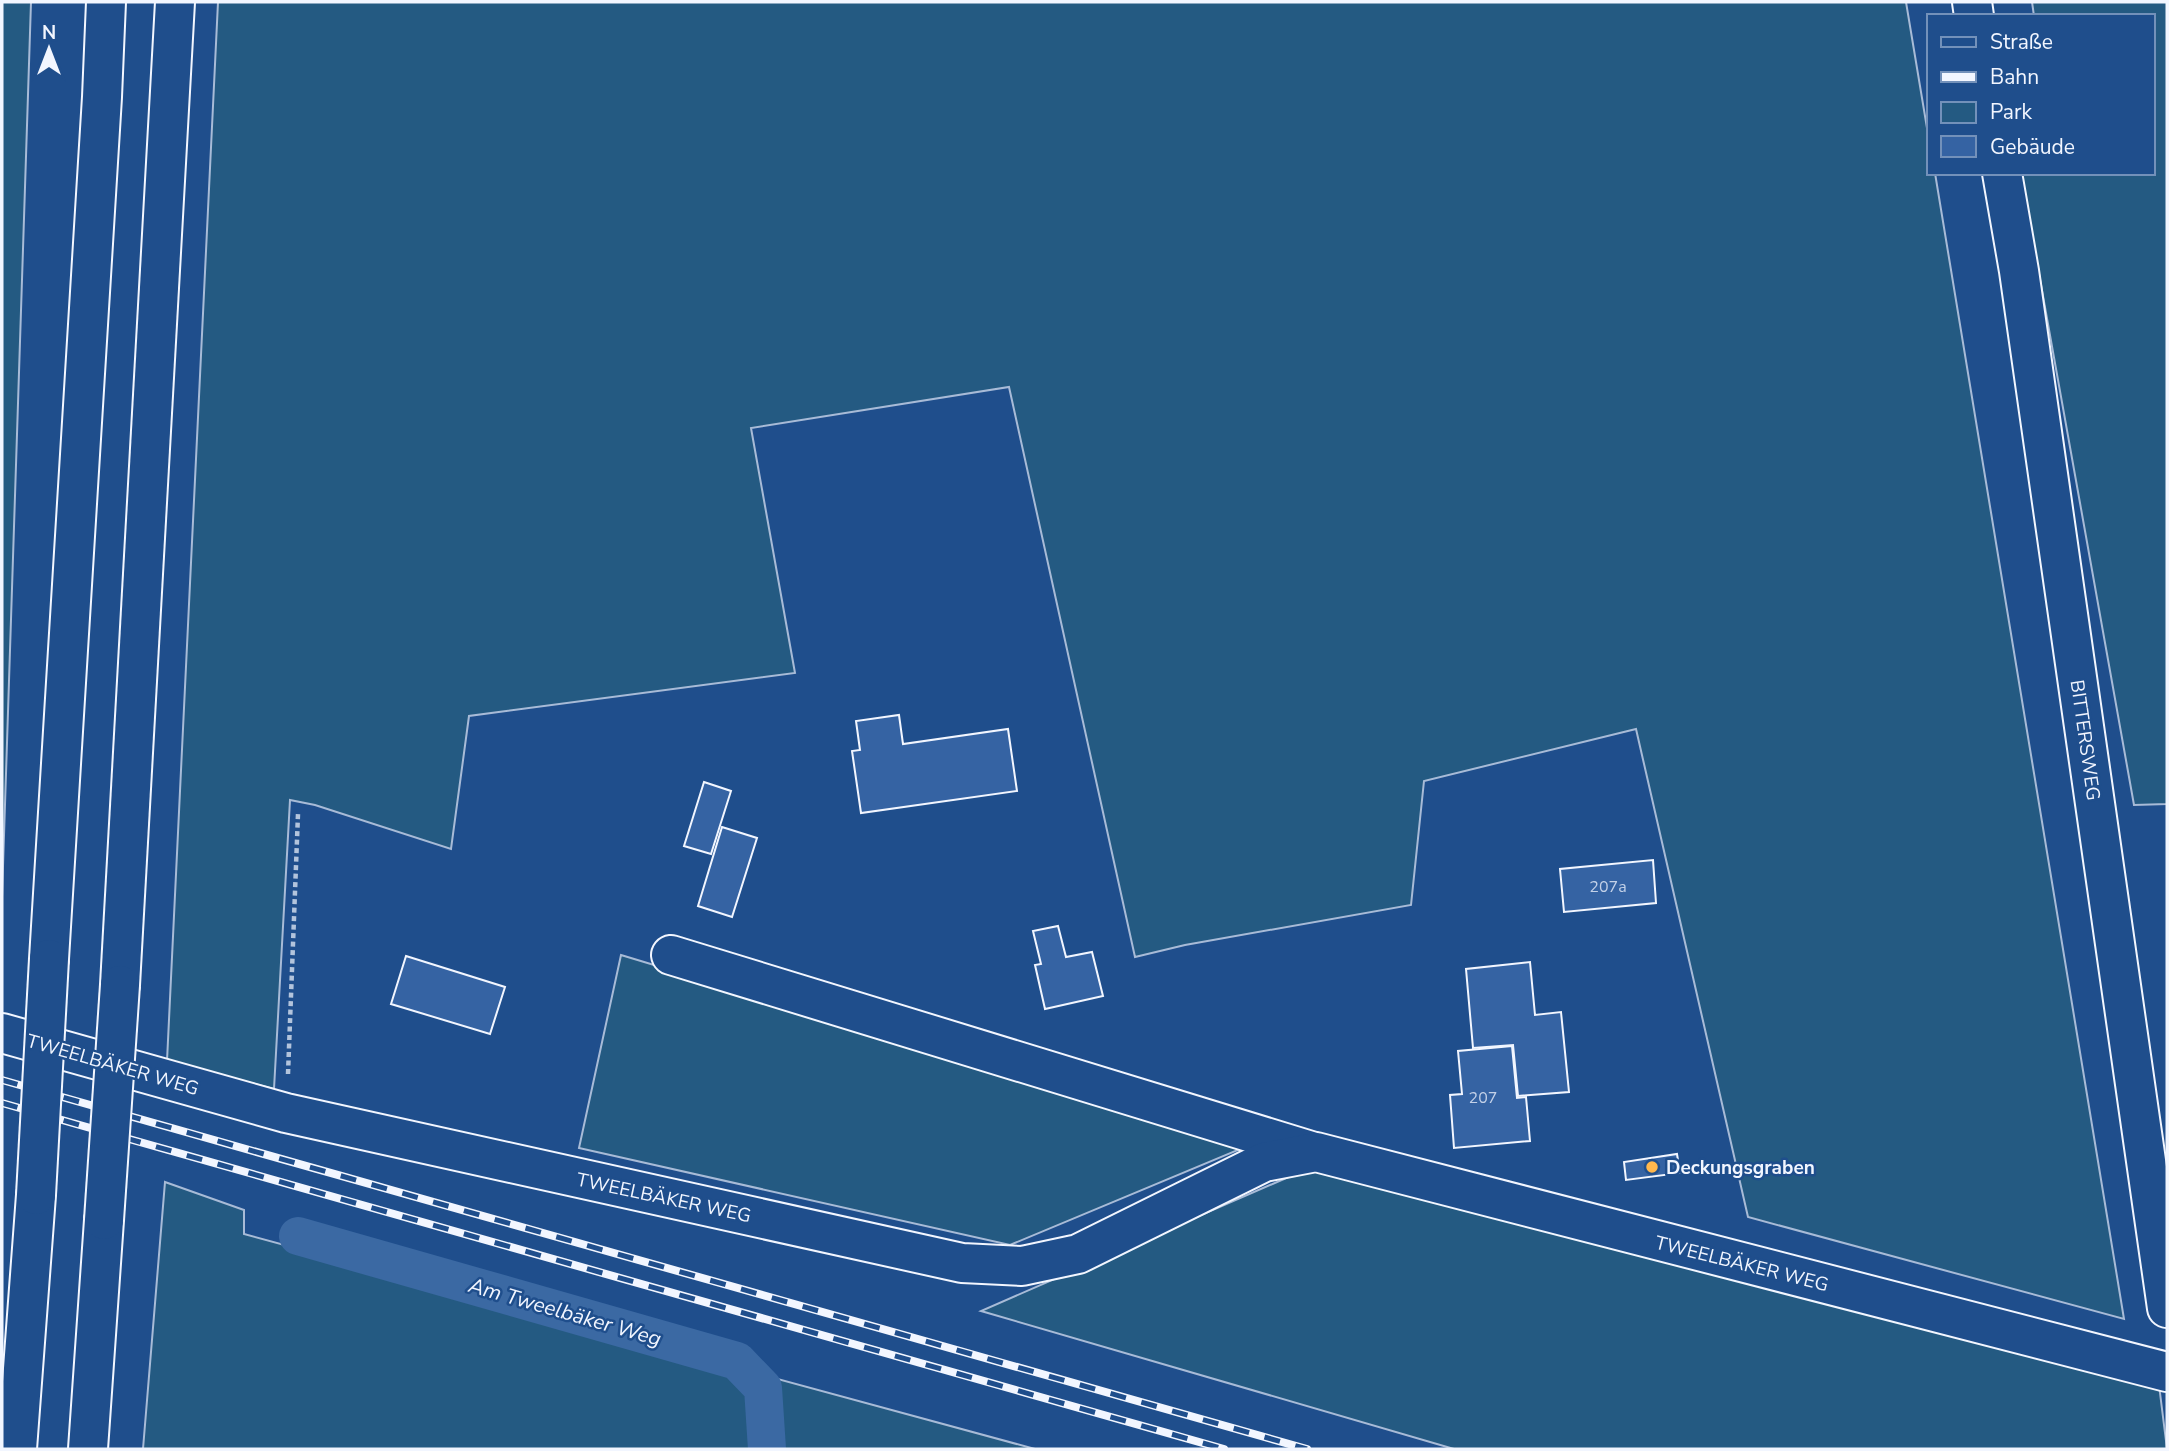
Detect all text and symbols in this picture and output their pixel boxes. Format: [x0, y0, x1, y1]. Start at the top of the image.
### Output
north arrow [14, 14, 84, 84]
legend [1927, 14, 2155, 175]
text: N [42, 20, 56, 46]
text: Straße [1990, 28, 2053, 56]
text: Bahn [1990, 63, 2039, 91]
text: Park [1990, 98, 2032, 126]
text: Gebäude [1990, 133, 2075, 161]
street label: BITTERSWEG [2064, 678, 2106, 802]
house number: 207a [1589, 876, 1627, 898]
street label: TWEELBÄKER WEG [24, 1028, 202, 1102]
house number: 207 [1469, 1087, 1497, 1109]
place label: Deckungsgraben [1666, 1155, 1815, 1181]
marker: Deckungsgraben [1644, 1159, 1660, 1175]
street label: TWEELBÄKER WEG [574, 1167, 753, 1229]
street label: TWEELBÄKER WEG [1652, 1230, 1831, 1298]
water label: Am Tweelbäker Weg [464, 1271, 665, 1353]

